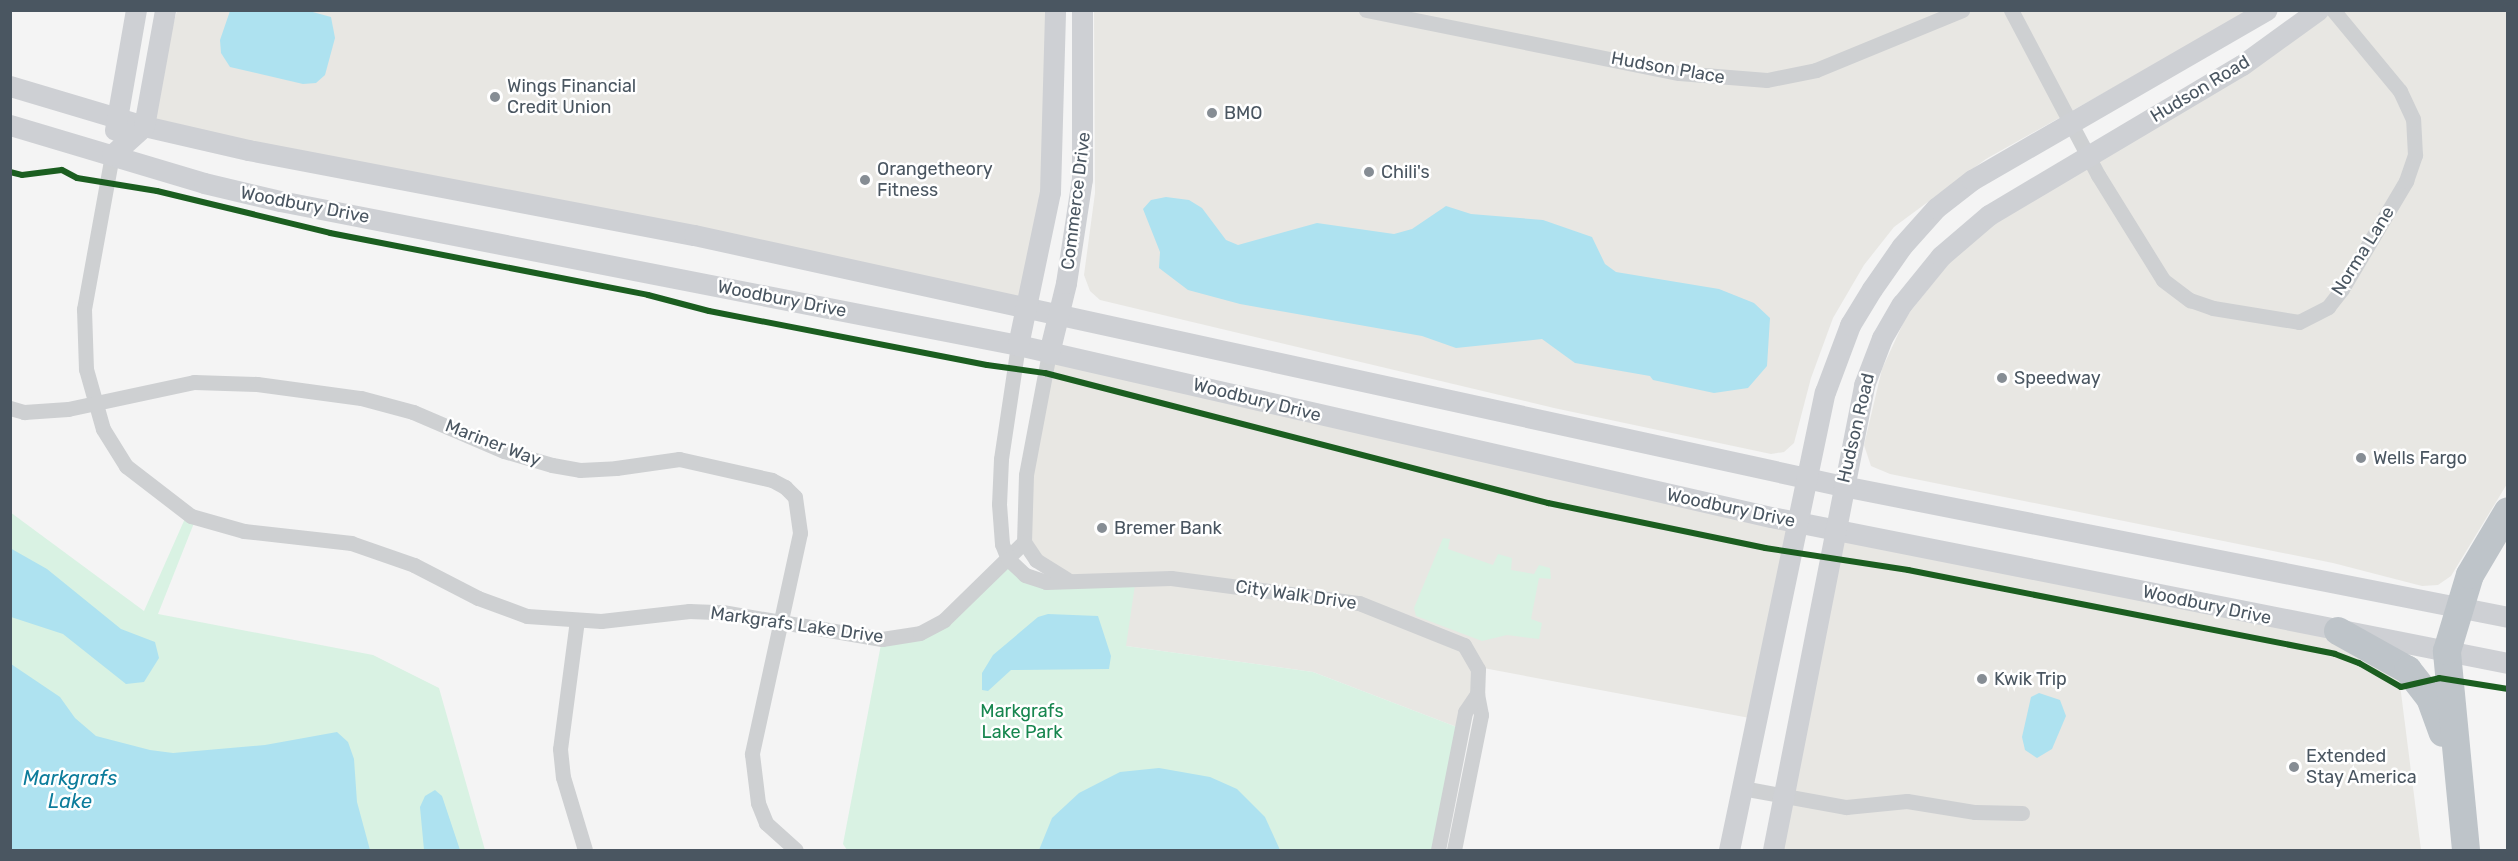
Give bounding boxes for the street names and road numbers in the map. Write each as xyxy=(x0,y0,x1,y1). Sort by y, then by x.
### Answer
street label: Hudson Place xyxy=(1609,47,1727,89)
street label: Hudson Road xyxy=(2146,51,2254,127)
street label: Commerce Drive xyxy=(1057,131,1095,271)
street label: Woodbury Drive xyxy=(238,182,372,228)
street label: Norma Lane xyxy=(2327,202,2399,300)
street label: Woodbury Drive xyxy=(715,276,849,322)
street label: Hudson Road xyxy=(1833,371,1879,485)
street label: Woodbury Drive xyxy=(1191,374,1323,426)
street label: Mariner Way xyxy=(442,415,544,471)
street label: Woodbury Drive xyxy=(1664,484,1798,532)
street label: City Walk Drive xyxy=(1234,576,1358,614)
street label: Woodbury Drive xyxy=(2140,581,2274,629)
street label: Markgrafs Lake Drive xyxy=(709,602,885,648)

